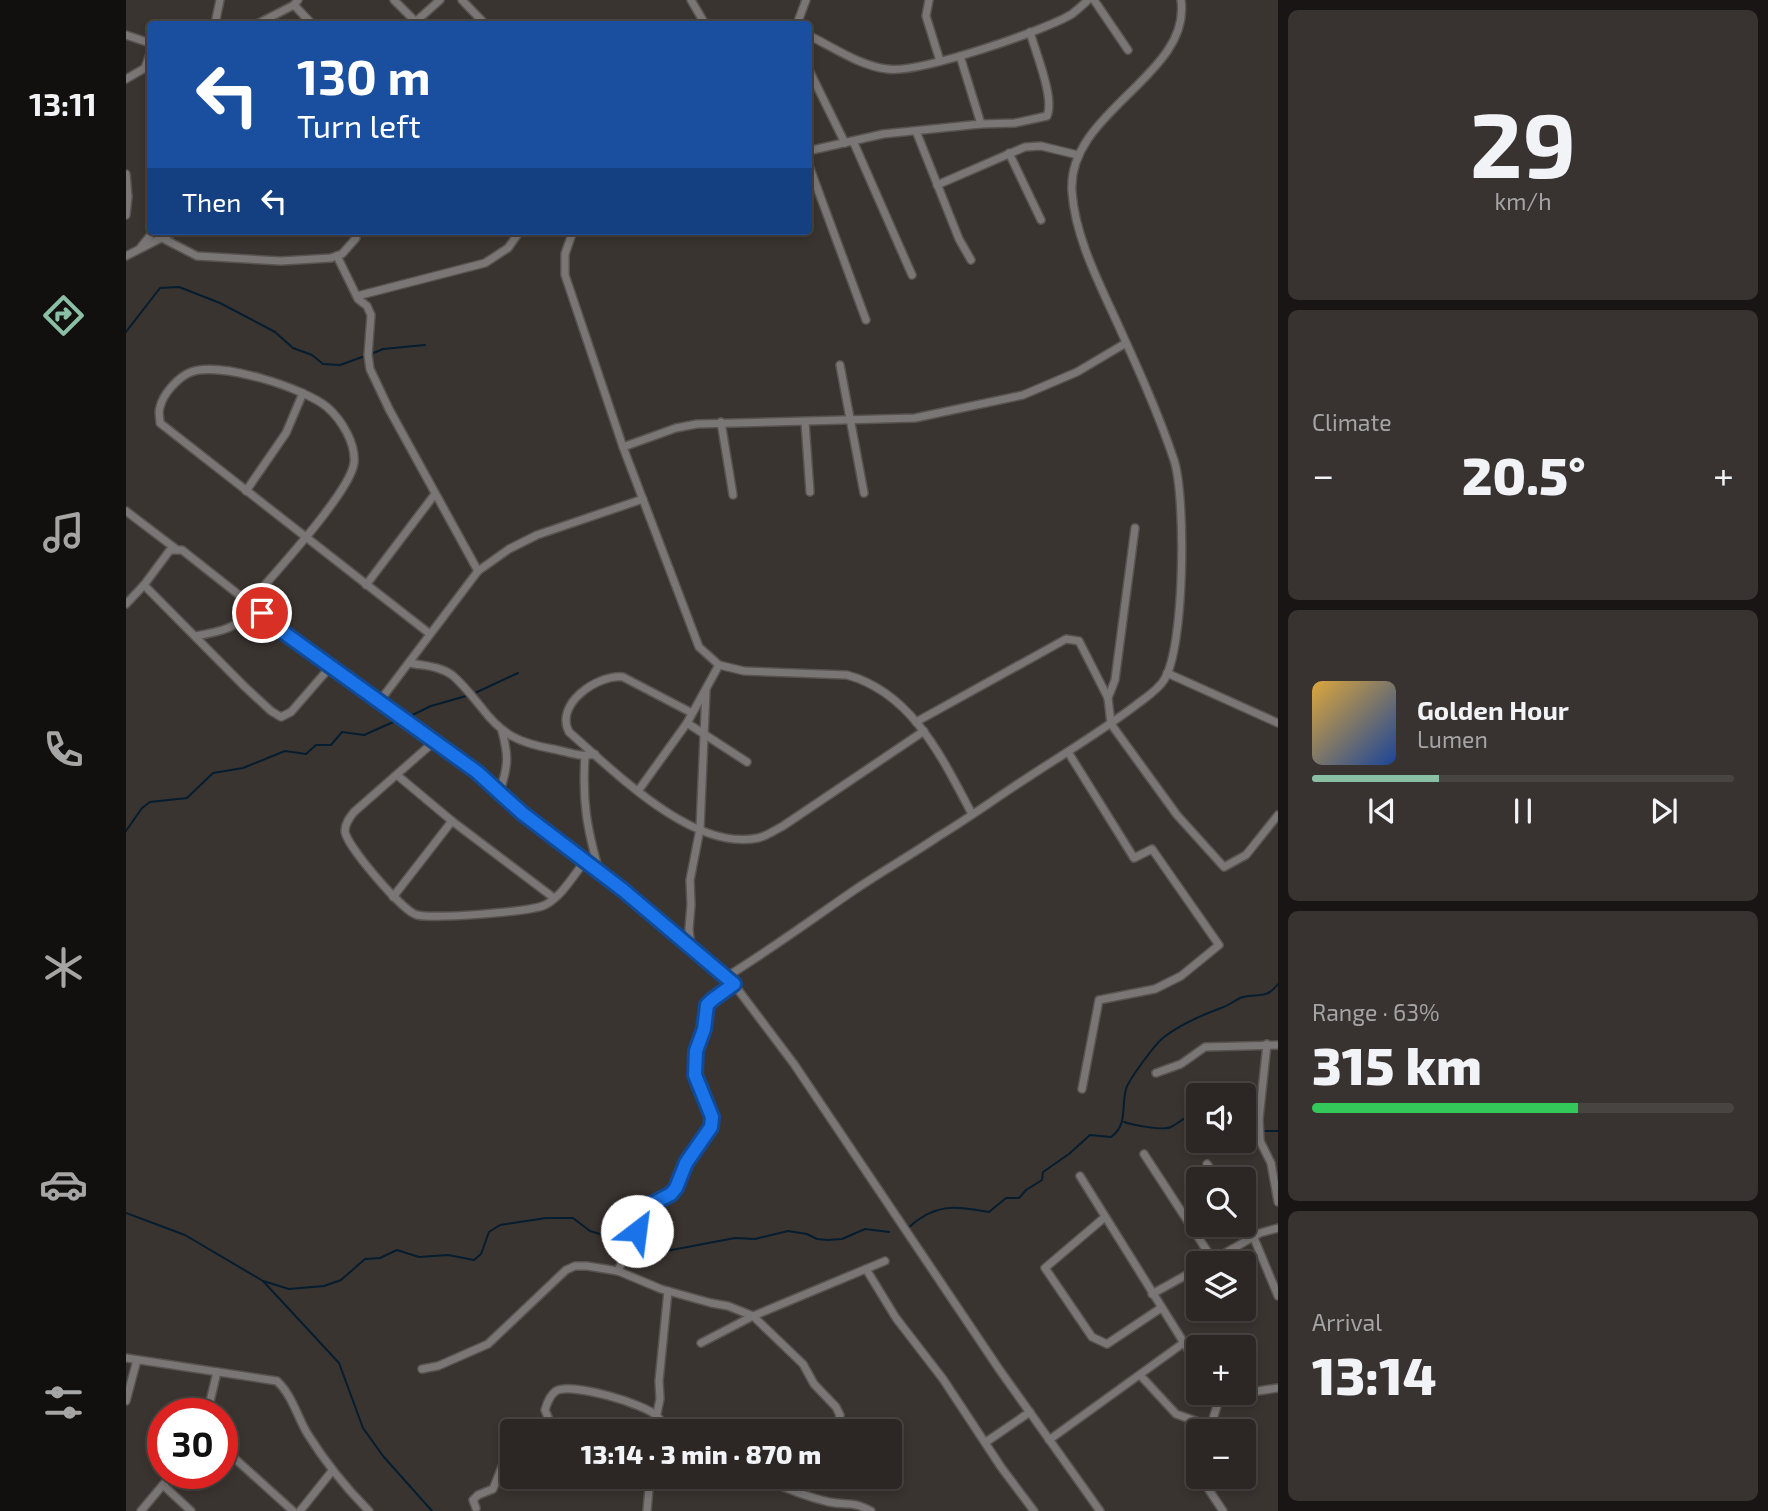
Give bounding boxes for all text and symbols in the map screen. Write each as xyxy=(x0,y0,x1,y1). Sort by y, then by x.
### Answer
text: 130 m xyxy=(297,46,431,105)
icon: left xyxy=(182,49,273,140)
text: 13:11 xyxy=(29,84,97,122)
text: 29 xyxy=(1470,87,1576,196)
text: Turn left xyxy=(297,106,421,144)
icon: left xyxy=(255,182,293,220)
text: Then xyxy=(182,186,241,217)
text: km/h xyxy=(1494,187,1552,215)
icon: directions xyxy=(39,291,88,340)
text: Climate xyxy=(1312,408,1392,436)
text: 20.5° xyxy=(1462,443,1586,505)
text: − xyxy=(1312,451,1334,497)
text: + xyxy=(1713,451,1734,497)
icon: music xyxy=(39,508,88,557)
pin xyxy=(232,583,292,643)
icon: arrive xyxy=(243,594,281,632)
text: Golden Hour xyxy=(1417,694,1569,725)
icon: phone xyxy=(39,725,88,774)
text: Lumen xyxy=(1417,725,1488,753)
icon: previous xyxy=(1363,792,1401,830)
icon: pause xyxy=(1504,792,1542,830)
icon: next xyxy=(1645,792,1683,830)
icon: climate xyxy=(39,943,88,992)
text: Range · 63% xyxy=(1312,998,1440,1026)
text: 315 km xyxy=(1312,1033,1482,1095)
map controls xyxy=(1186,1083,1256,1489)
button: sound xyxy=(1186,1083,1256,1153)
icon: car xyxy=(39,1160,88,1209)
button: search xyxy=(1186,1167,1256,1237)
position arrow xyxy=(600,1194,674,1268)
button: layers xyxy=(1186,1251,1256,1321)
text: Arrival xyxy=(1312,1308,1382,1336)
button: + xyxy=(1186,1335,1256,1405)
text: 13:14 xyxy=(1312,1343,1436,1405)
icon: filters xyxy=(39,1378,88,1427)
speed limit sign: 30 xyxy=(147,1398,238,1489)
button: − xyxy=(1186,1419,1256,1489)
text: 13:14 · 3 min · 870 m xyxy=(581,1438,821,1469)

